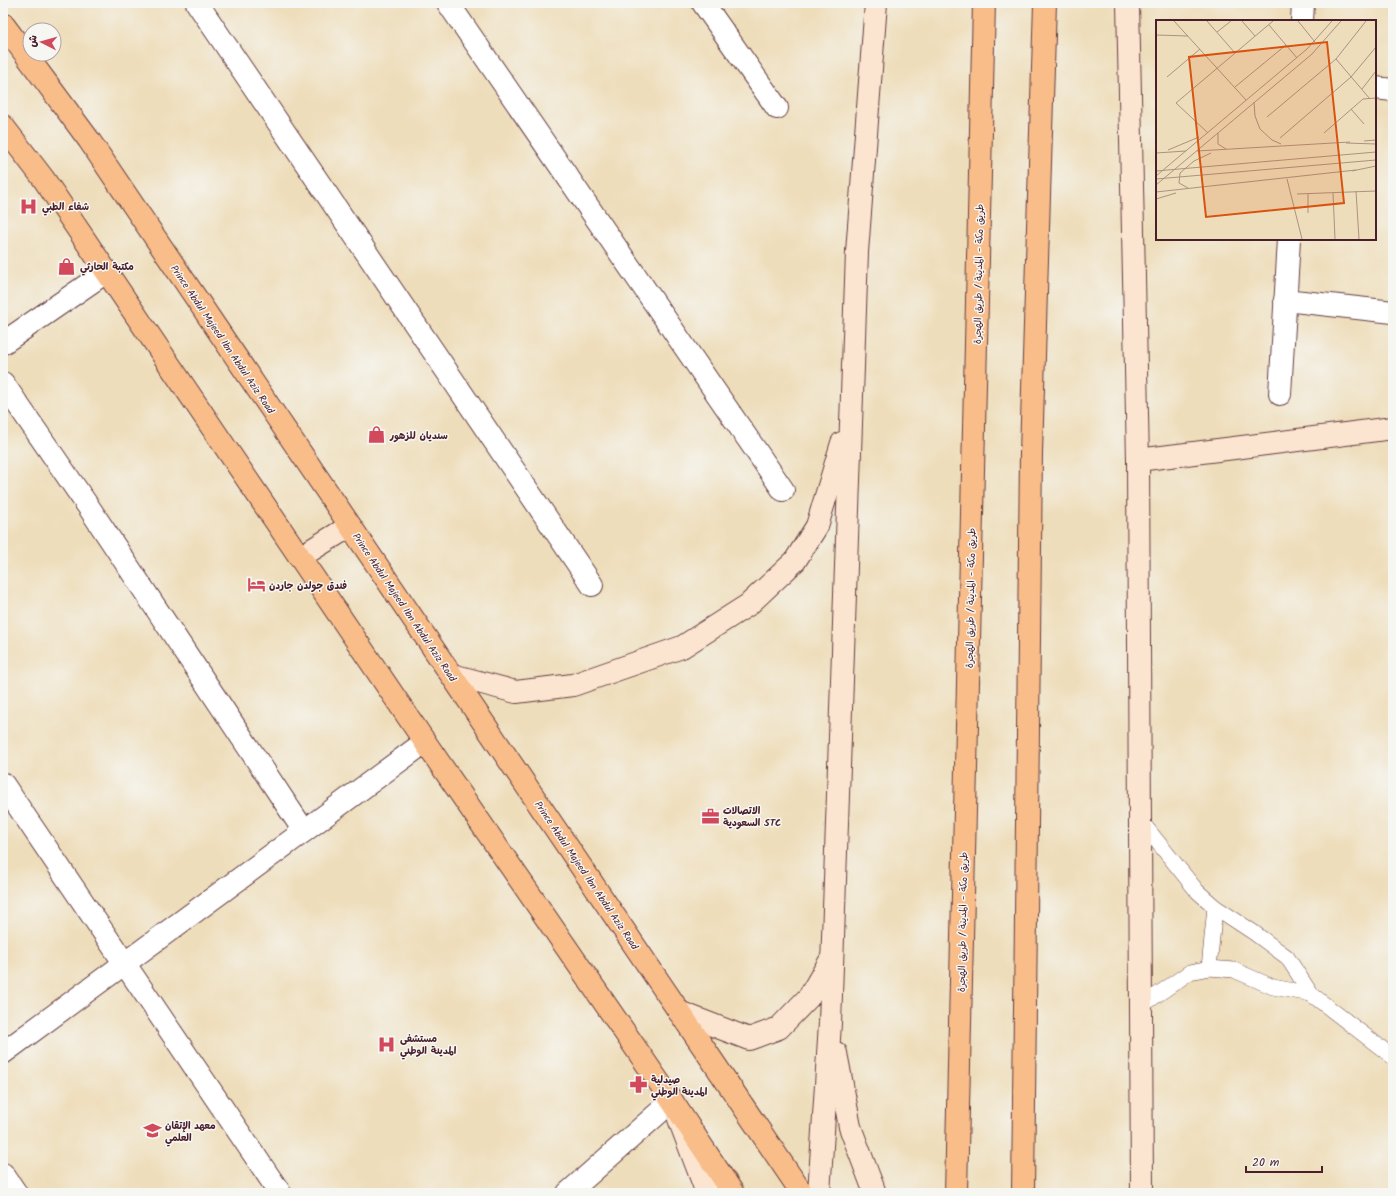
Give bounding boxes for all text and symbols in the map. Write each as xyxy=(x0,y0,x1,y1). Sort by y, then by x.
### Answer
inset map xyxy=(1156,20,1376,240)
north arrow xyxy=(22,22,62,62)
text: ش xyxy=(23,34,43,48)
hospital icon: شفاء الطبي xyxy=(19,196,39,216)
place label: شفاء الطبي xyxy=(42,199,89,216)
street label: طريق مكة - المدينة / طريق الهجرة xyxy=(970,204,988,344)
shop icon: مكتبة الحارثي xyxy=(57,256,77,276)
place label: مكتبة الحارثي xyxy=(80,259,134,276)
street label: Prince Abdul Majeed Ibn Abdul Aziz Road xyxy=(166,262,279,418)
shop icon: سنديان للزهور xyxy=(367,425,387,445)
place label: سنديان للزهور xyxy=(389,428,448,444)
street label: طريق مكة - المدينة / طريق الهجرة xyxy=(962,528,980,668)
street label: Prince Abdul Majeed Ibn Abdul Aziz Road xyxy=(348,530,461,686)
hotel icon: فندق جولدن جاردن xyxy=(246,575,266,595)
place label: فندق جولدن جاردن xyxy=(269,578,347,594)
street label: Prince Abdul Majeed Ibn Abdul Aziz Road xyxy=(530,798,643,954)
place label: الاتصالات السعودية STC xyxy=(723,803,781,831)
office icon: الاتصالات السعودية STC xyxy=(700,806,720,826)
street label: طريق مكة - المدينة / طريق الهجرة xyxy=(954,852,972,992)
place label: مستشفى المدينة الوطني xyxy=(400,1031,457,1060)
hospital icon: مستشفى المدينة الوطني xyxy=(377,1034,397,1054)
place label: صيدلية المدينة الوطني xyxy=(651,1072,708,1101)
pharmacy icon: صيدلية المدينة الوطني xyxy=(628,1075,648,1095)
place label: معهد الإتقان العلمي xyxy=(165,1118,216,1147)
school or university icon: معهد الإتقان العلمي xyxy=(142,1121,162,1141)
scale bar xyxy=(1246,1148,1322,1174)
text: 20 m xyxy=(1252,1153,1280,1172)

